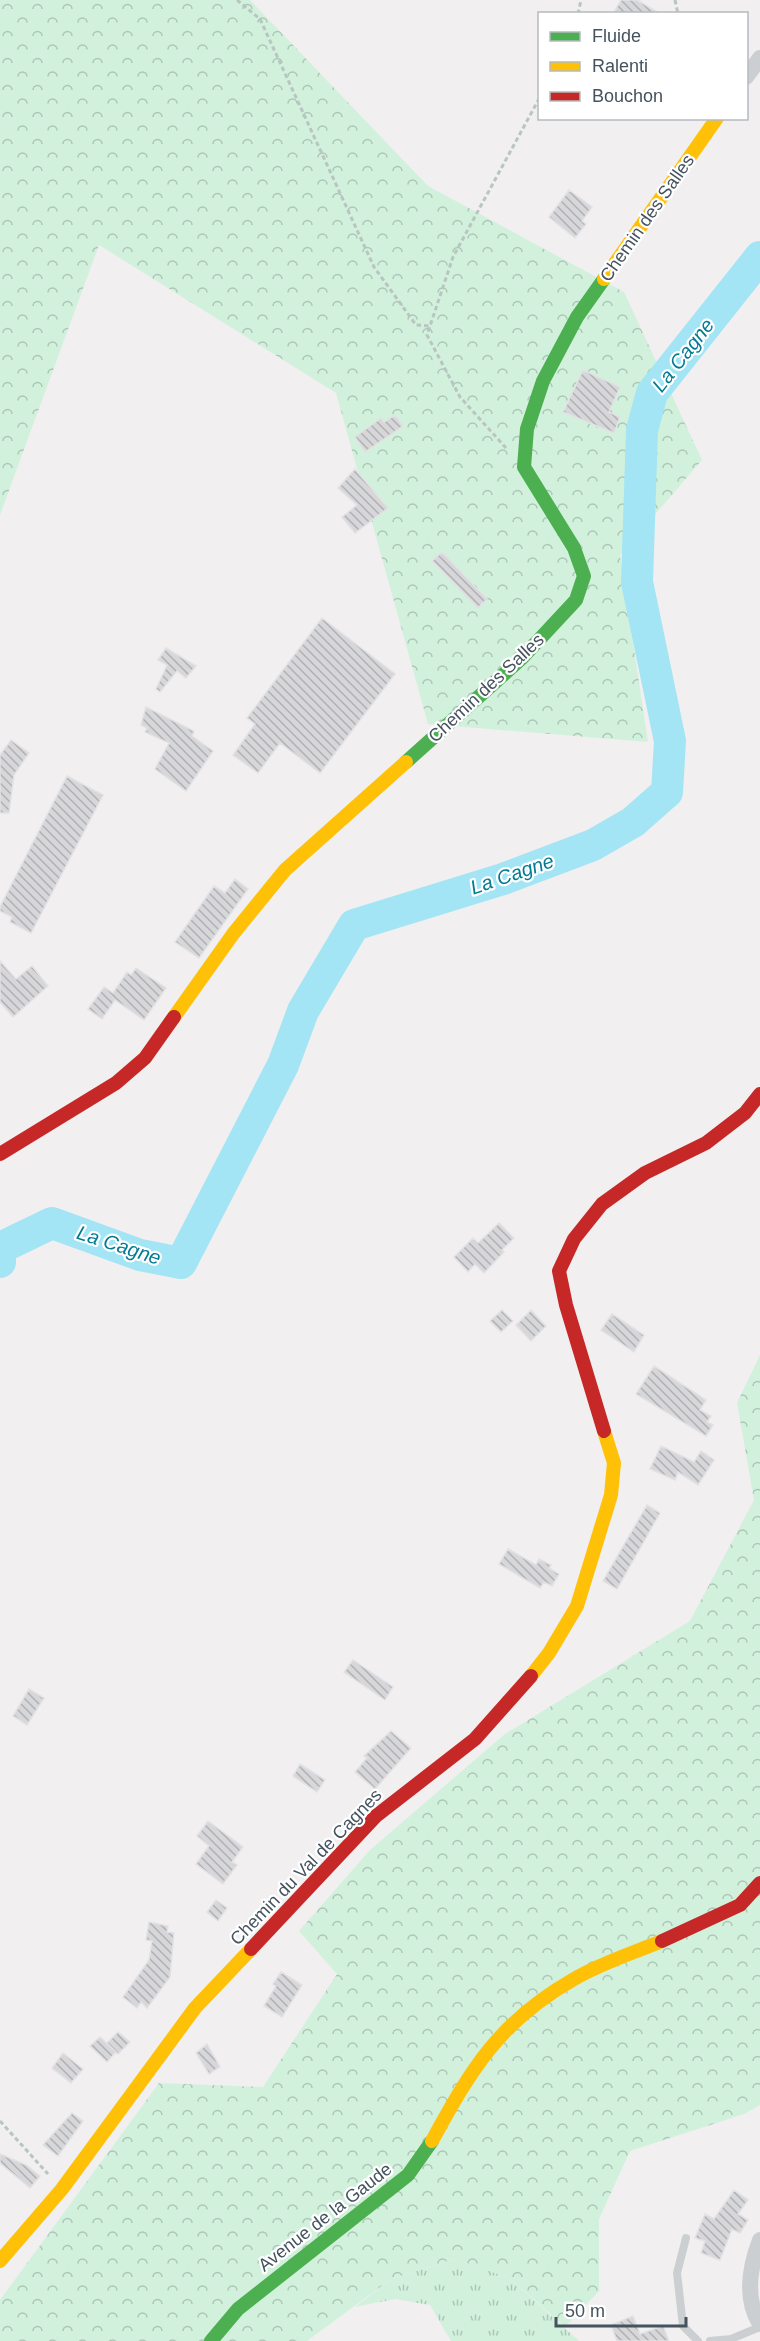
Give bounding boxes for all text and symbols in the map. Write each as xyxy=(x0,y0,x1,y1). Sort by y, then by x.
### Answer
legend xyxy=(538,12,748,120)
text: Fluide xyxy=(592,26,641,46)
text: Ralenti xyxy=(592,56,648,76)
text: Bouchon xyxy=(592,86,663,106)
street label: Chemin des Salles xyxy=(596,151,698,285)
water label: La Cagne xyxy=(648,314,718,396)
street label: Chemin des Salles xyxy=(424,630,548,746)
water label: La Cagne xyxy=(467,849,557,899)
water label: La Cagne xyxy=(74,1221,164,1269)
street label: Chemin du Val de Cagnes xyxy=(226,1785,386,1949)
street label: Avenue de la Gaude xyxy=(254,2159,396,2275)
scale bar xyxy=(556,2290,686,2328)
text: 50 m xyxy=(565,2301,605,2321)

